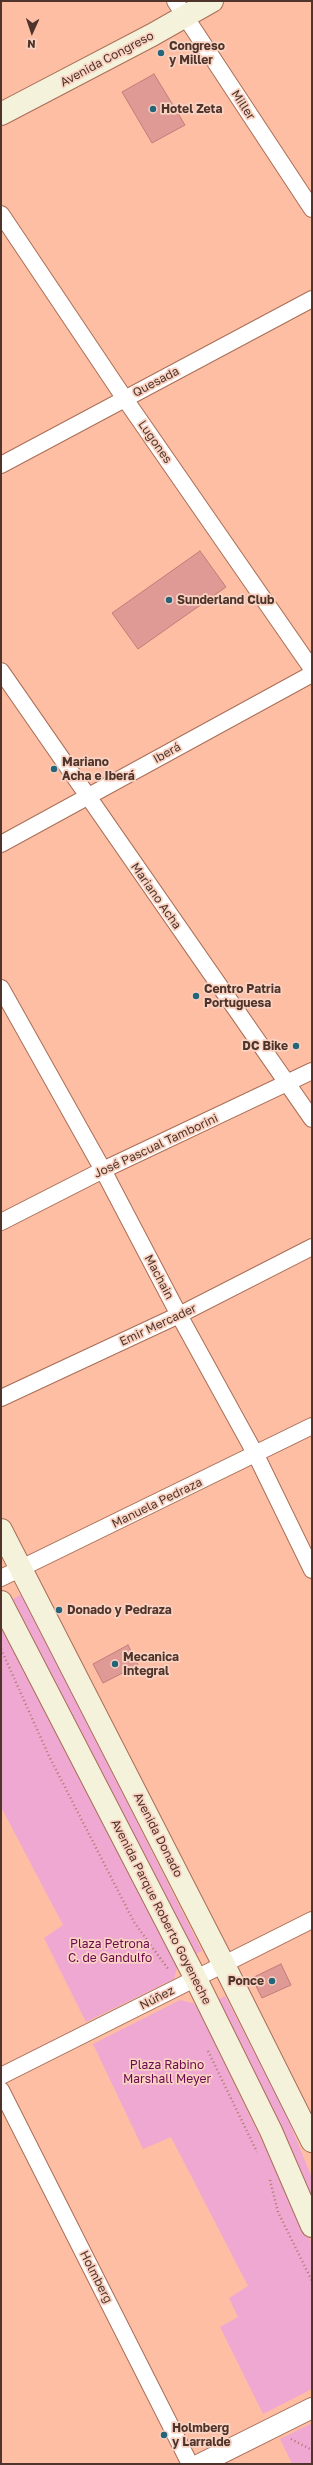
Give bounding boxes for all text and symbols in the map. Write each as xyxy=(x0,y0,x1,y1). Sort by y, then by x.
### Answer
north arrow xyxy=(12,12,52,52)
street label: Avenida Congreso xyxy=(58,28,156,90)
text: N xyxy=(27,38,36,51)
place label: Congreso y Miller xyxy=(169,39,225,67)
marker: Congreso y Miller xyxy=(156,48,166,58)
street label: Miller xyxy=(228,87,258,123)
place label: Hotel Zeta xyxy=(161,102,222,116)
marker: Hotel Zeta xyxy=(148,104,158,114)
street label: Quesada xyxy=(130,364,182,400)
street label: Lugones xyxy=(135,418,175,466)
place label: Sunderland Club xyxy=(177,593,274,607)
marker: Sunderland Club xyxy=(164,595,174,605)
street label: Iberá xyxy=(151,740,183,766)
place label: Mariano Acha e Iberá xyxy=(62,755,135,783)
marker: Mariano Acha e Iberá xyxy=(49,764,59,774)
street label: Mariano Acha xyxy=(128,860,184,932)
place label: Centro Patria Portuguesa xyxy=(204,982,281,1010)
marker: Centro Patria Portuguesa xyxy=(191,991,201,1001)
place label: DC Bike xyxy=(242,1039,288,1053)
marker: DC Bike xyxy=(291,1041,301,1051)
street label: José Pascual Tamborini xyxy=(92,1111,220,1181)
street label: Machain xyxy=(141,1252,177,1302)
street label: Emir Mercader xyxy=(117,1301,199,1349)
street label: Manuela Pedraza xyxy=(110,1475,204,1531)
place label: Donado y Pedraza xyxy=(67,1603,172,1617)
marker: Donado y Pedraza xyxy=(54,1605,64,1615)
place label: Mecanica Integral xyxy=(123,1650,179,1678)
marker: Mecanica Integral xyxy=(110,1659,120,1669)
street label: Avenida Donado xyxy=(131,1790,185,1880)
street label: Avenida Parque Roberto Goyeneche xyxy=(108,1817,214,2007)
park label: Plaza Petrona C. de Gandulfo xyxy=(68,1937,152,1965)
place label: Ponce xyxy=(228,1974,264,1988)
marker: Ponce xyxy=(267,1976,277,1986)
street label: Núñez xyxy=(137,1983,177,2013)
park label: Plaza Rabino Marshall Meyer xyxy=(123,2058,211,2086)
street label: Holmberg xyxy=(77,2248,115,2306)
place label: Holmberg y Larralde xyxy=(172,2421,231,2449)
marker: Holmberg y Larralde xyxy=(159,2430,169,2440)

